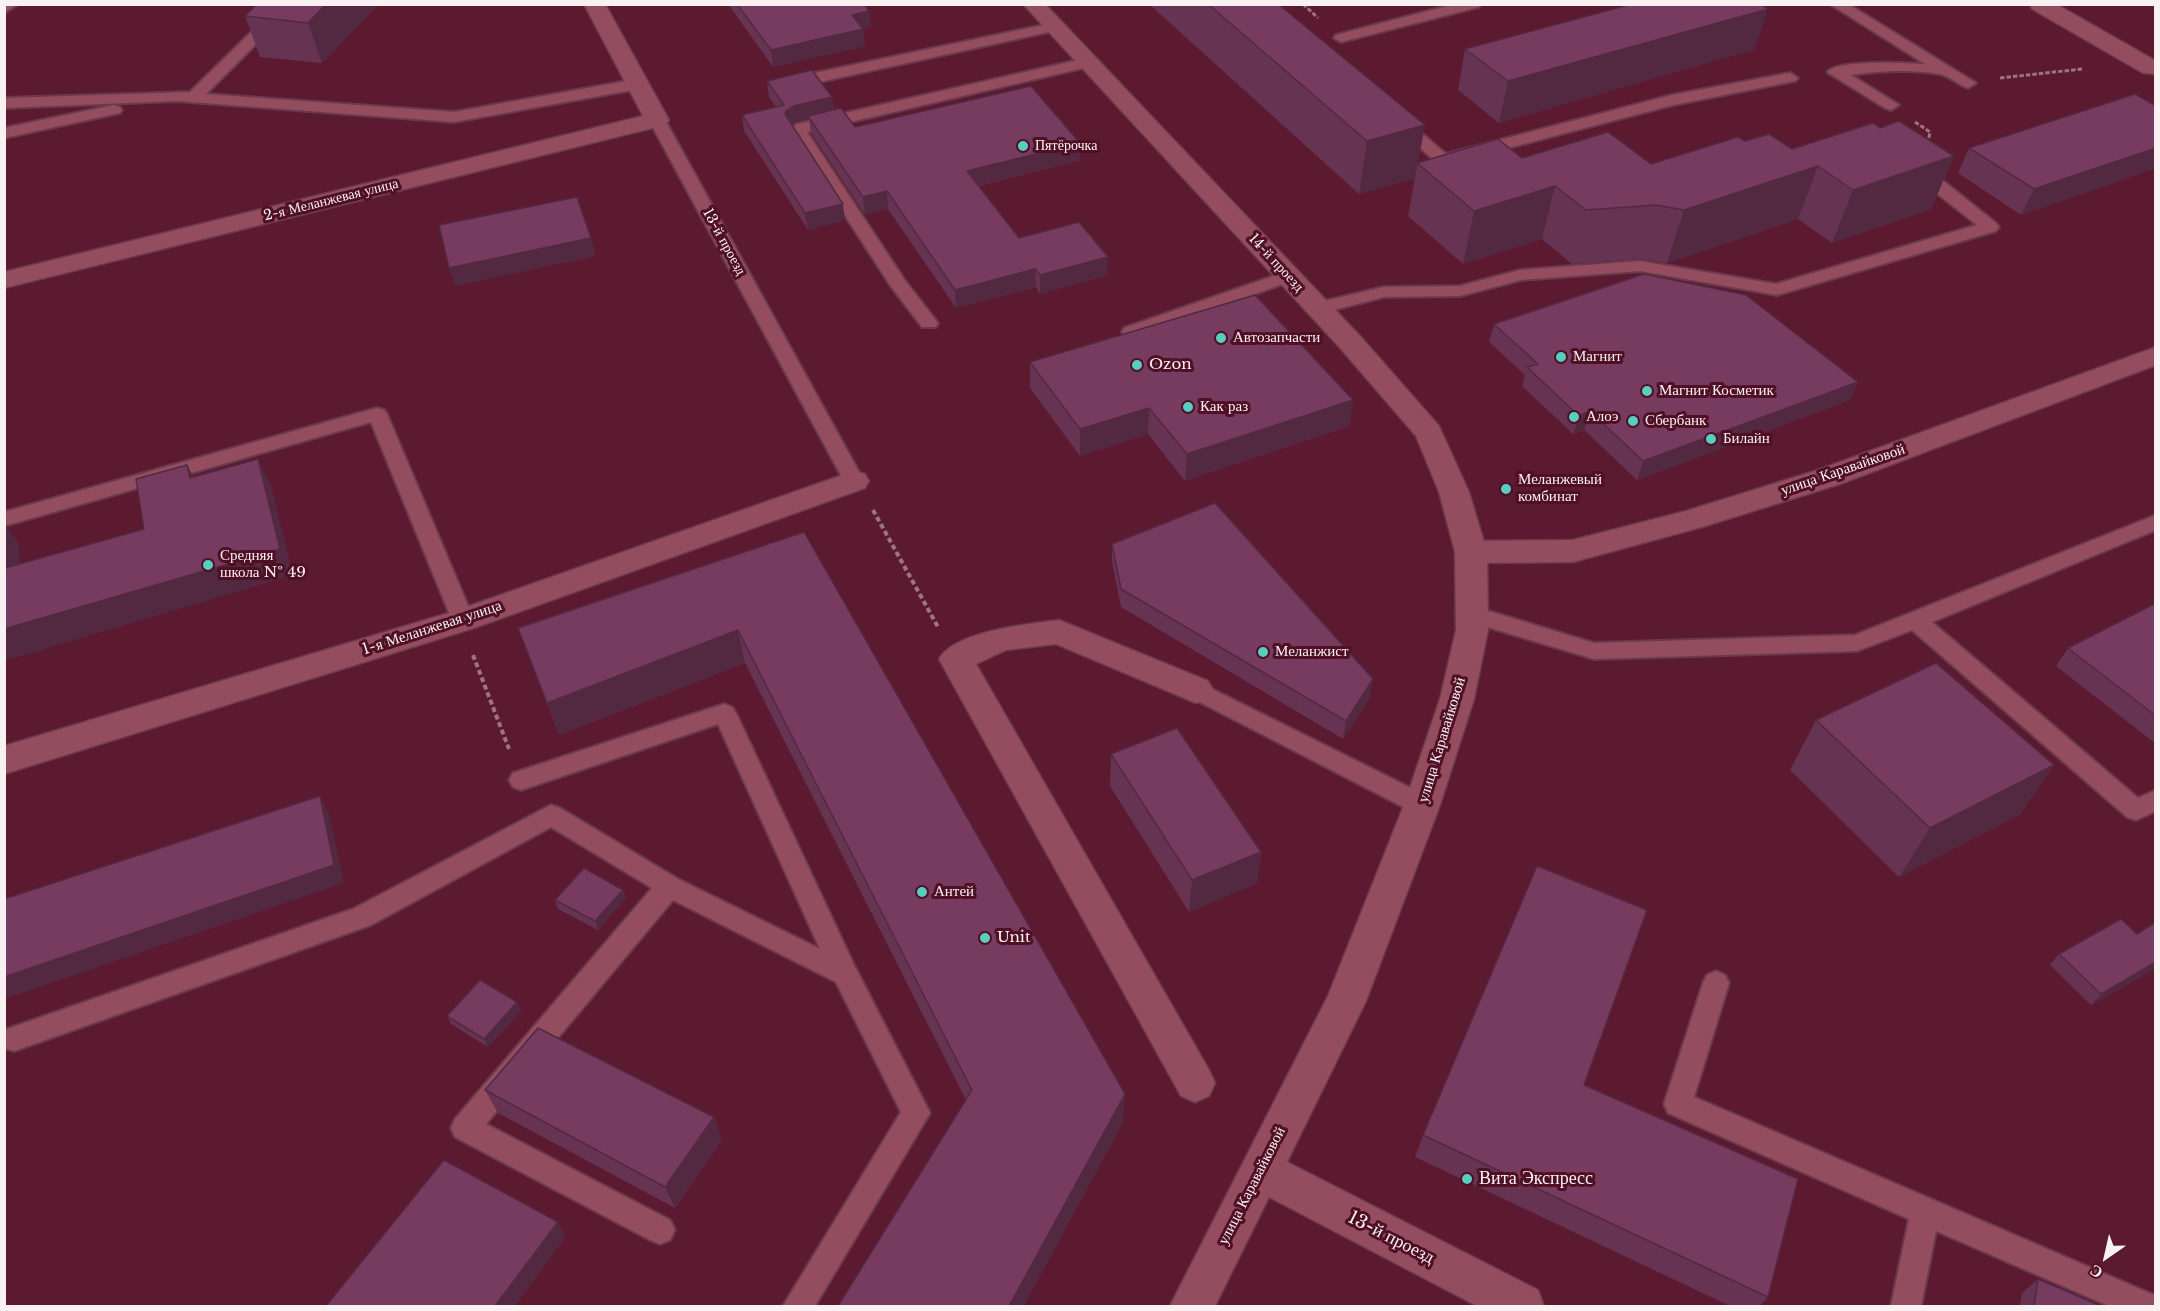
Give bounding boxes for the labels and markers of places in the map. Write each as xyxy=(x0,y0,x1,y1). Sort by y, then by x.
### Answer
place label: Пятёрочка xyxy=(1035,138,1097,154)
marker: Пятёрочка xyxy=(1016,139,1030,153)
place label: Автозапчасти xyxy=(1233,329,1320,347)
marker: Автозапчасти xyxy=(1214,331,1228,345)
place label: Магнит xyxy=(1573,348,1622,366)
marker: Магнит xyxy=(1554,350,1568,364)
place label: Ozon xyxy=(1149,356,1192,374)
marker: Ozon xyxy=(1130,358,1144,372)
place label: Магнит Косметик xyxy=(1659,382,1774,400)
marker: Магнит Косметик xyxy=(1640,384,1654,398)
place label: Как раз xyxy=(1200,398,1248,416)
marker: Как раз xyxy=(1181,400,1195,414)
place label: Алоэ xyxy=(1586,408,1618,426)
marker: Алоэ xyxy=(1567,410,1581,424)
place label: Сбербанк xyxy=(1645,412,1706,430)
marker: Сбербанк xyxy=(1626,414,1640,428)
place label: Билайн xyxy=(1723,430,1770,448)
marker: Билайн xyxy=(1704,432,1718,446)
place label: Меланжевый комбинат xyxy=(1518,471,1602,506)
marker: Меланжевый комбинат xyxy=(1499,482,1513,496)
place label: Средняя школа № 49 xyxy=(220,547,306,582)
marker: Средняя школа № 49 xyxy=(201,558,215,572)
place label: Меланжист xyxy=(1275,643,1349,661)
marker: Меланжист xyxy=(1256,645,1270,659)
place label: Антей xyxy=(934,883,974,901)
marker: Антей xyxy=(915,885,929,899)
place label: Unit xyxy=(997,929,1031,947)
marker: Unit xyxy=(978,931,992,945)
place label: Вита Экспресс xyxy=(1479,1168,1593,1190)
marker: Вита Экспресс xyxy=(1460,1172,1474,1186)

